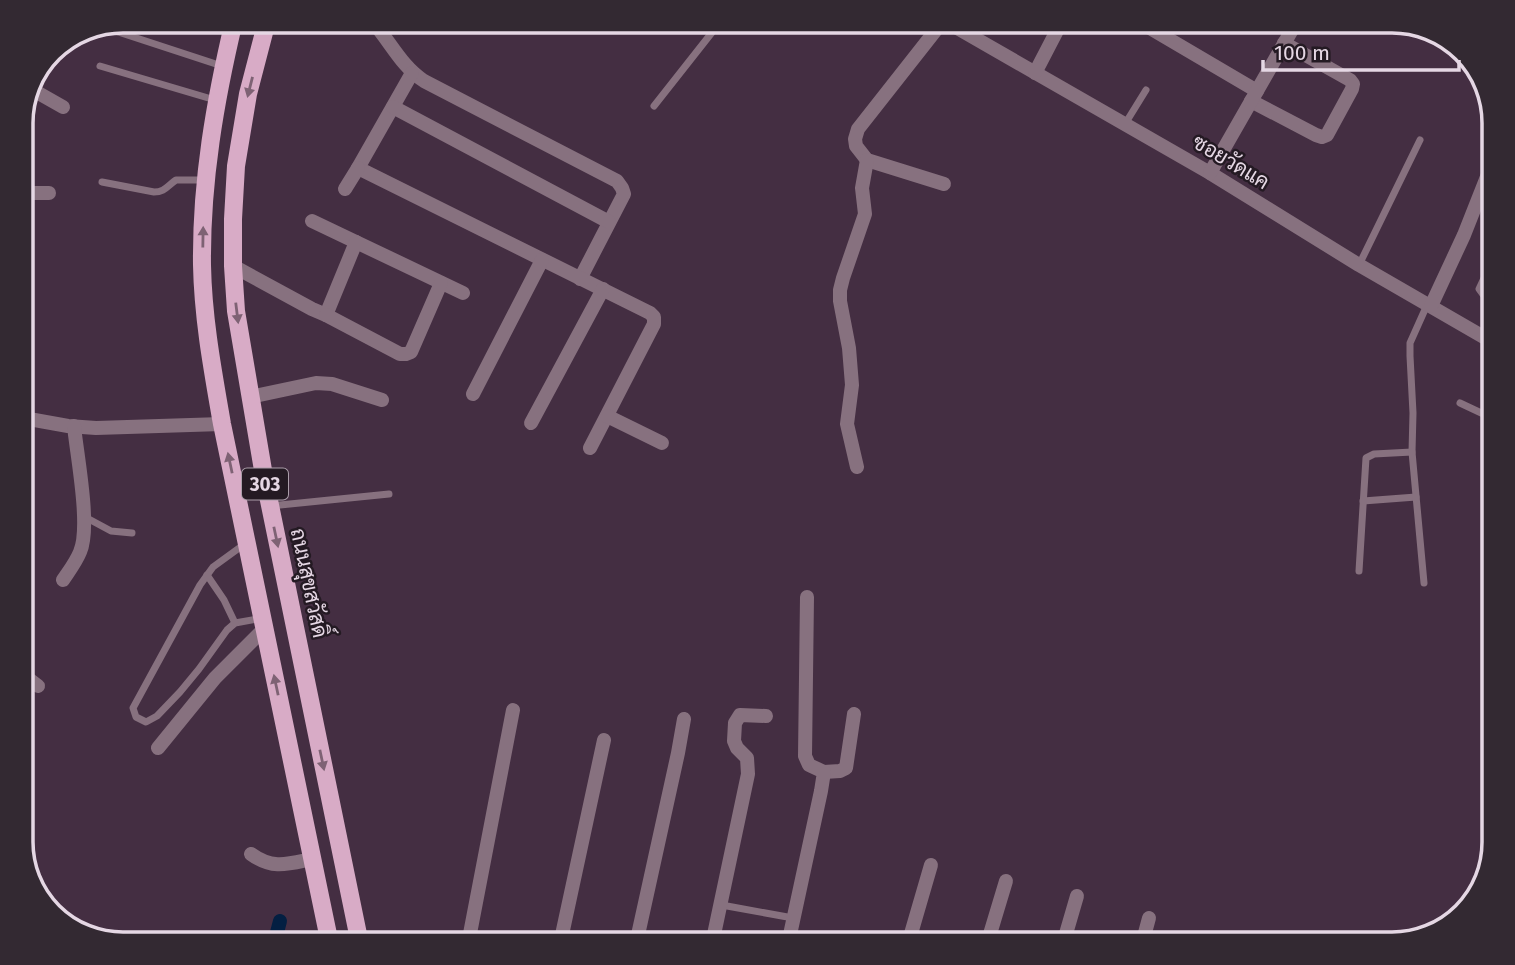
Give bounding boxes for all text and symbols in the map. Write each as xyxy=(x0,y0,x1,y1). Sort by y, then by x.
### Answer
scale bar xyxy=(1263,28,1459,72)
text: 100 m xyxy=(1274,40,1330,66)
one-way arrow xyxy=(244,76,255,98)
street label: ซอยวัดแค xyxy=(1188,129,1274,195)
one-way arrow xyxy=(197,226,209,248)
one-way arrow xyxy=(231,302,242,324)
one-way arrow xyxy=(225,452,236,474)
road number: 303 xyxy=(242,468,288,499)
street label: ถนนสุขสวัสดิ์ xyxy=(284,524,340,640)
one-way arrow xyxy=(271,526,282,548)
one-way arrow xyxy=(271,674,282,696)
one-way arrow xyxy=(317,749,328,771)

